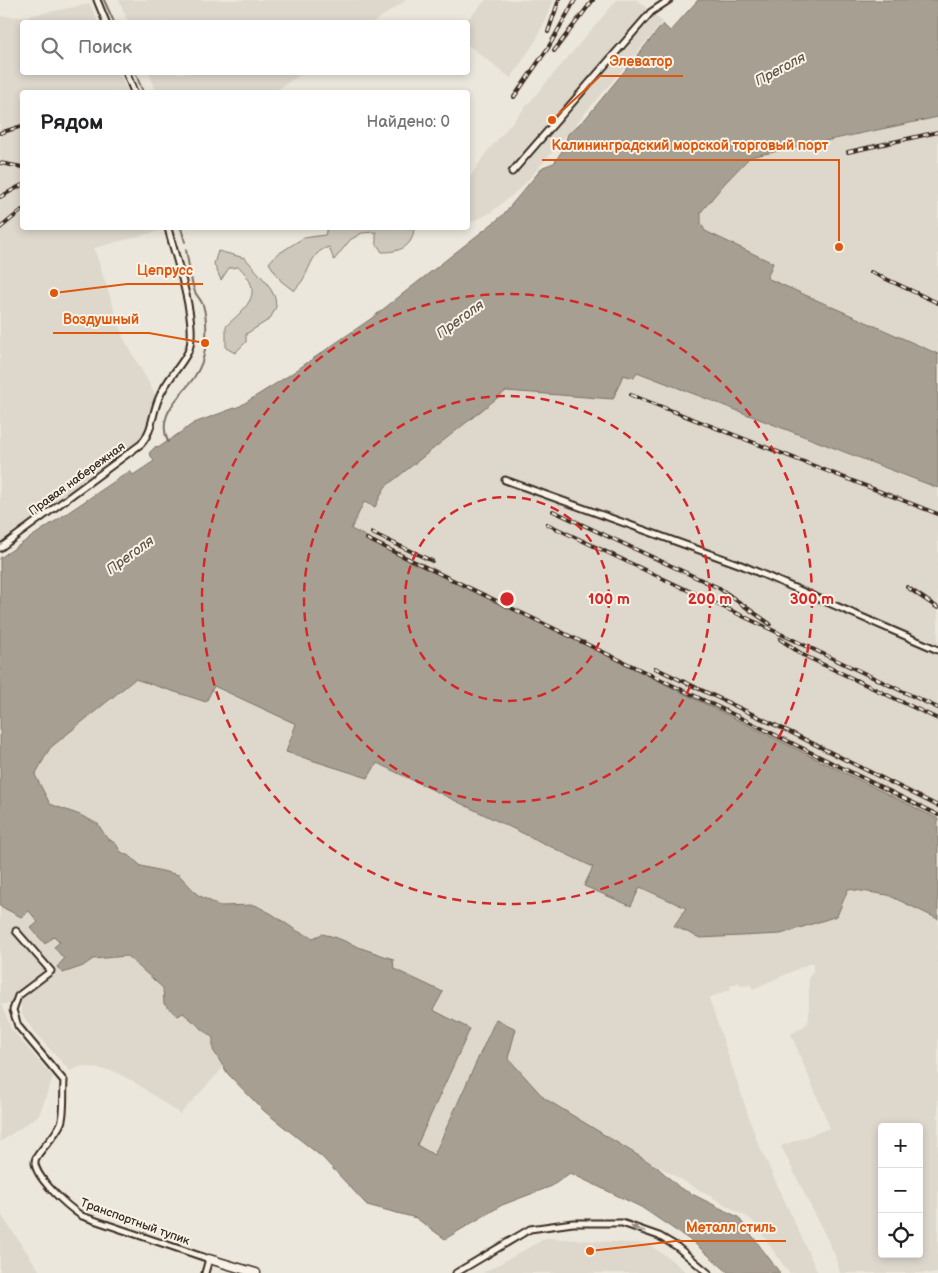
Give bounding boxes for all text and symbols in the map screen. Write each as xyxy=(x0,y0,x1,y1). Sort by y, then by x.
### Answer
search box xyxy=(20,20,470,75)
icon: search xyxy=(38,34,66,62)
text: Поиск xyxy=(78,36,132,59)
callout: Элеватор xyxy=(600,47,683,76)
water label: Преголя xyxy=(752,49,808,89)
text: Элеватор xyxy=(609,53,673,70)
text: Рядом xyxy=(40,110,103,135)
text: Найдено: 0 xyxy=(367,113,450,132)
callout: Калининградский морской торговый порт xyxy=(542,131,839,160)
text: Калининградский морской торговый порт xyxy=(551,137,829,154)
callout: Цепрусс xyxy=(127,255,203,284)
text: Цепрусс xyxy=(137,262,193,279)
water label: Преголя xyxy=(433,296,487,342)
callout: Воздушный xyxy=(53,304,149,333)
text: Воздушный xyxy=(63,311,139,328)
street label: Правая набережная xyxy=(26,439,128,519)
water label: Преголя xyxy=(103,532,157,578)
centre of rings xyxy=(498,590,516,608)
text: 100 m xyxy=(588,590,630,609)
text: 200 m xyxy=(688,590,732,609)
text: 300 m xyxy=(790,590,834,609)
map controls xyxy=(878,1123,923,1258)
button: + xyxy=(878,1123,923,1168)
button: − xyxy=(878,1168,923,1213)
street label: Транспортный тупик xyxy=(78,1195,192,1249)
callout: Металл стиль xyxy=(676,1212,786,1241)
button: locate xyxy=(878,1213,923,1258)
text: Металл стиль xyxy=(686,1219,777,1236)
one-way arrow xyxy=(631,1225,646,1232)

